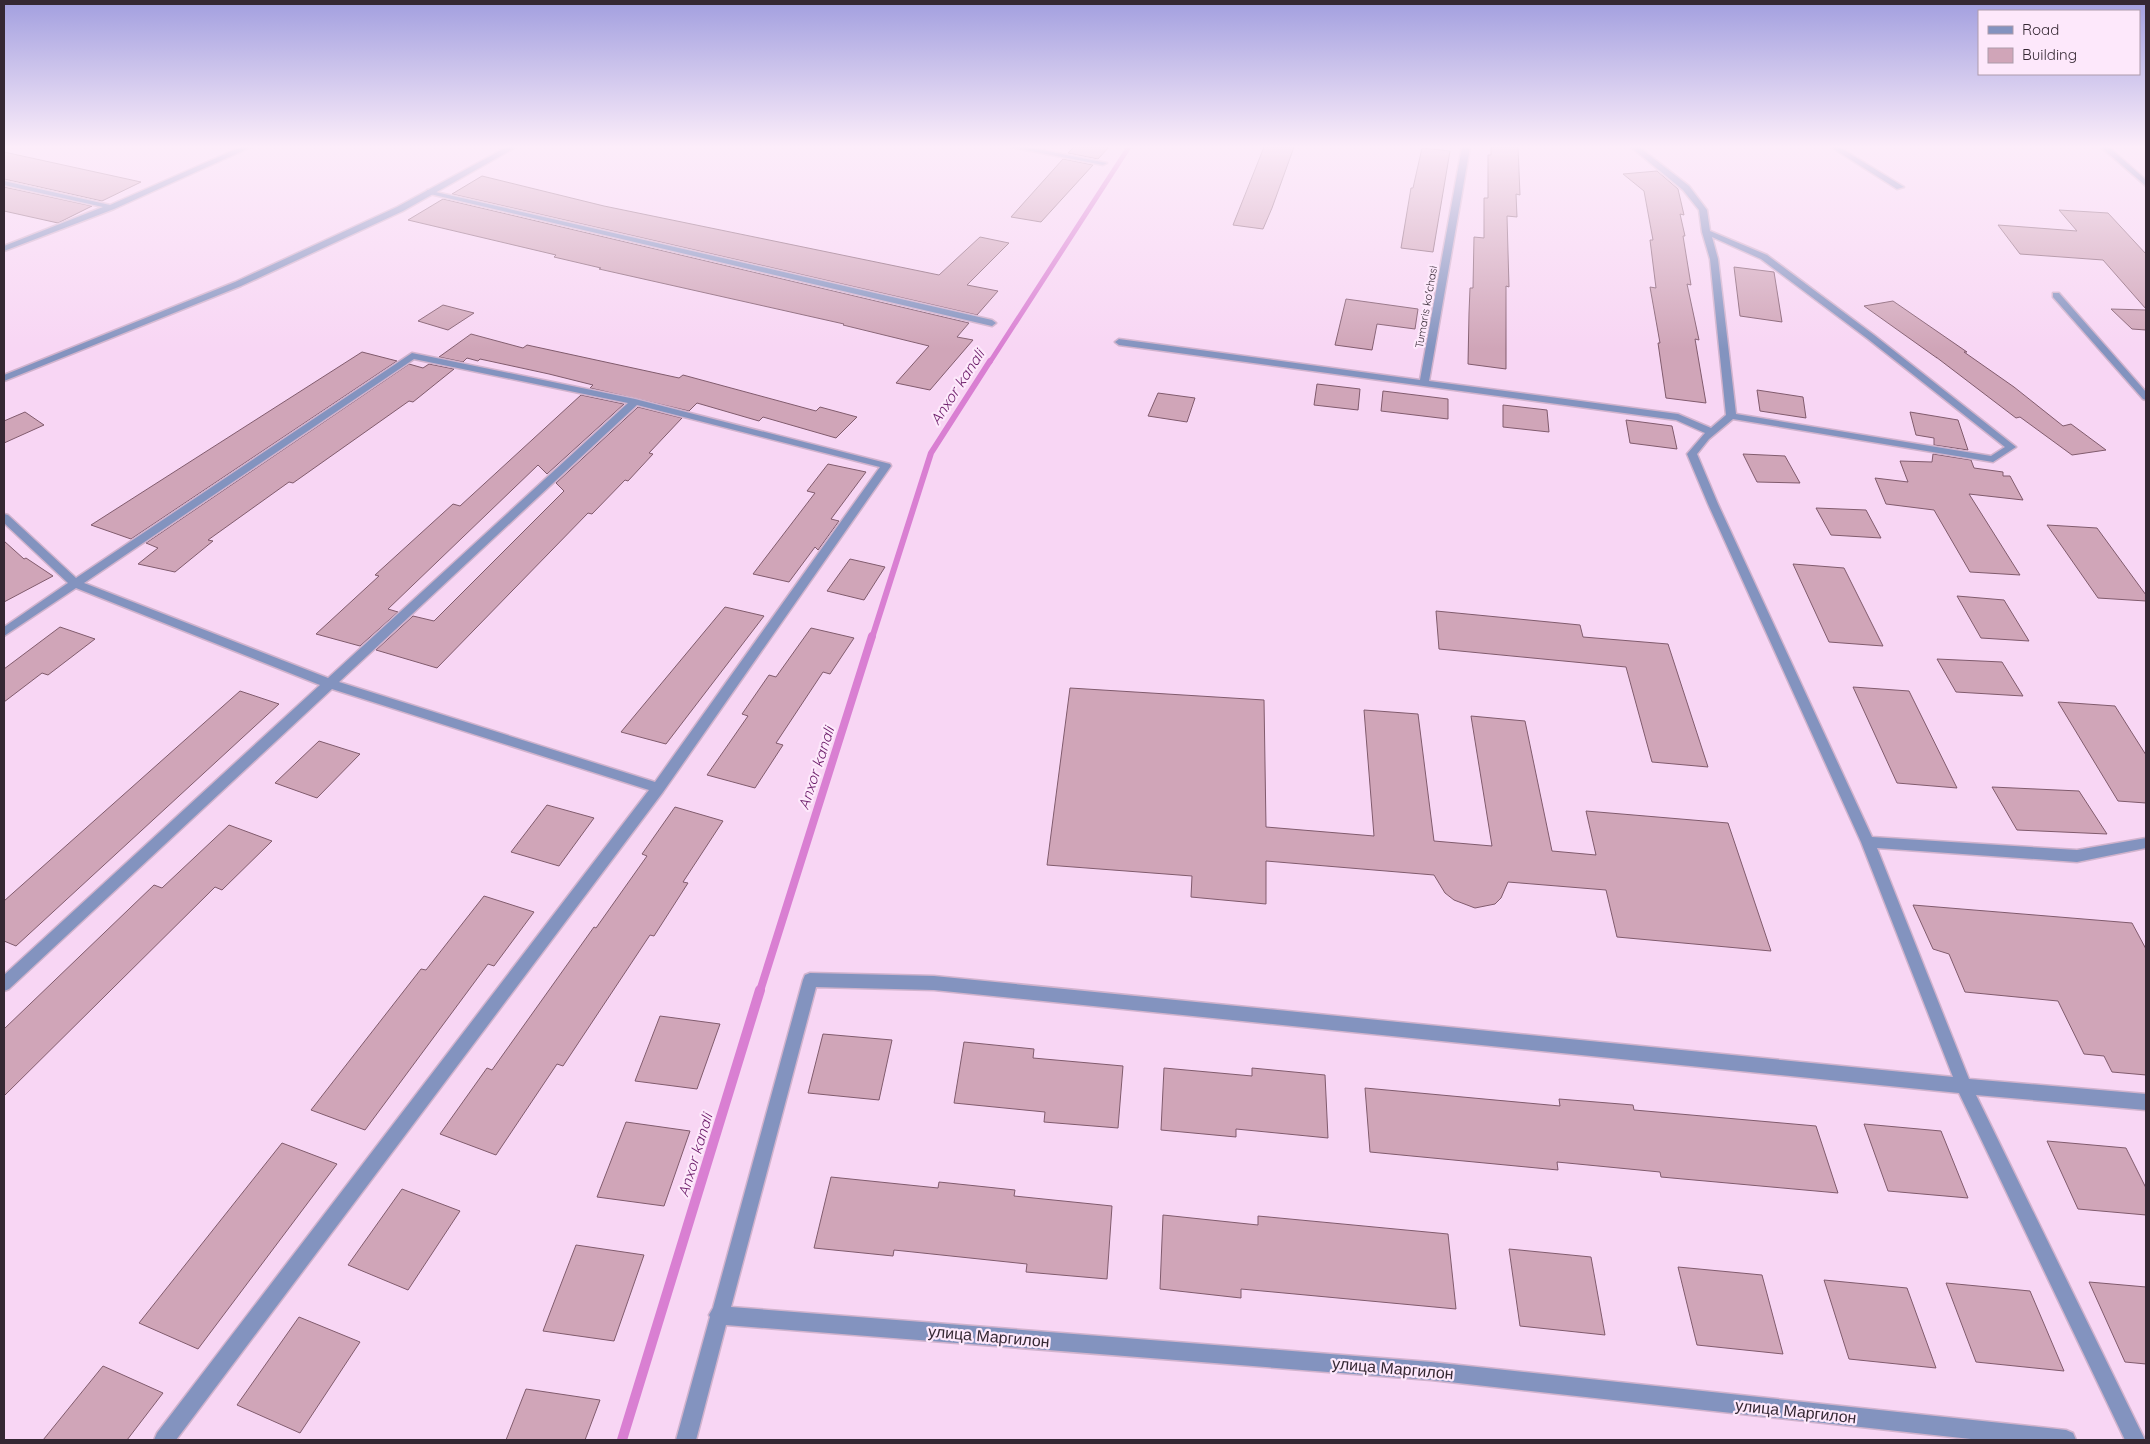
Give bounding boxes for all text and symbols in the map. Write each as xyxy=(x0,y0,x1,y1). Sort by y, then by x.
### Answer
legend xyxy=(1978,10,2140,75)
text: Road xyxy=(2022,20,2059,39)
text: Building xyxy=(2022,45,2077,64)
street label: Tumaris ko'chasi xyxy=(1412,265,1440,349)
water label: Anxor kanali xyxy=(926,344,989,428)
water label: Anxor kanali xyxy=(794,723,839,812)
water label: Anxor kanali xyxy=(673,1109,717,1199)
street label: улица Маргилон xyxy=(928,1321,1050,1351)
street label: улица Маргилон xyxy=(1332,1353,1454,1383)
street label: улица Маргилон xyxy=(1734,1395,1858,1427)

